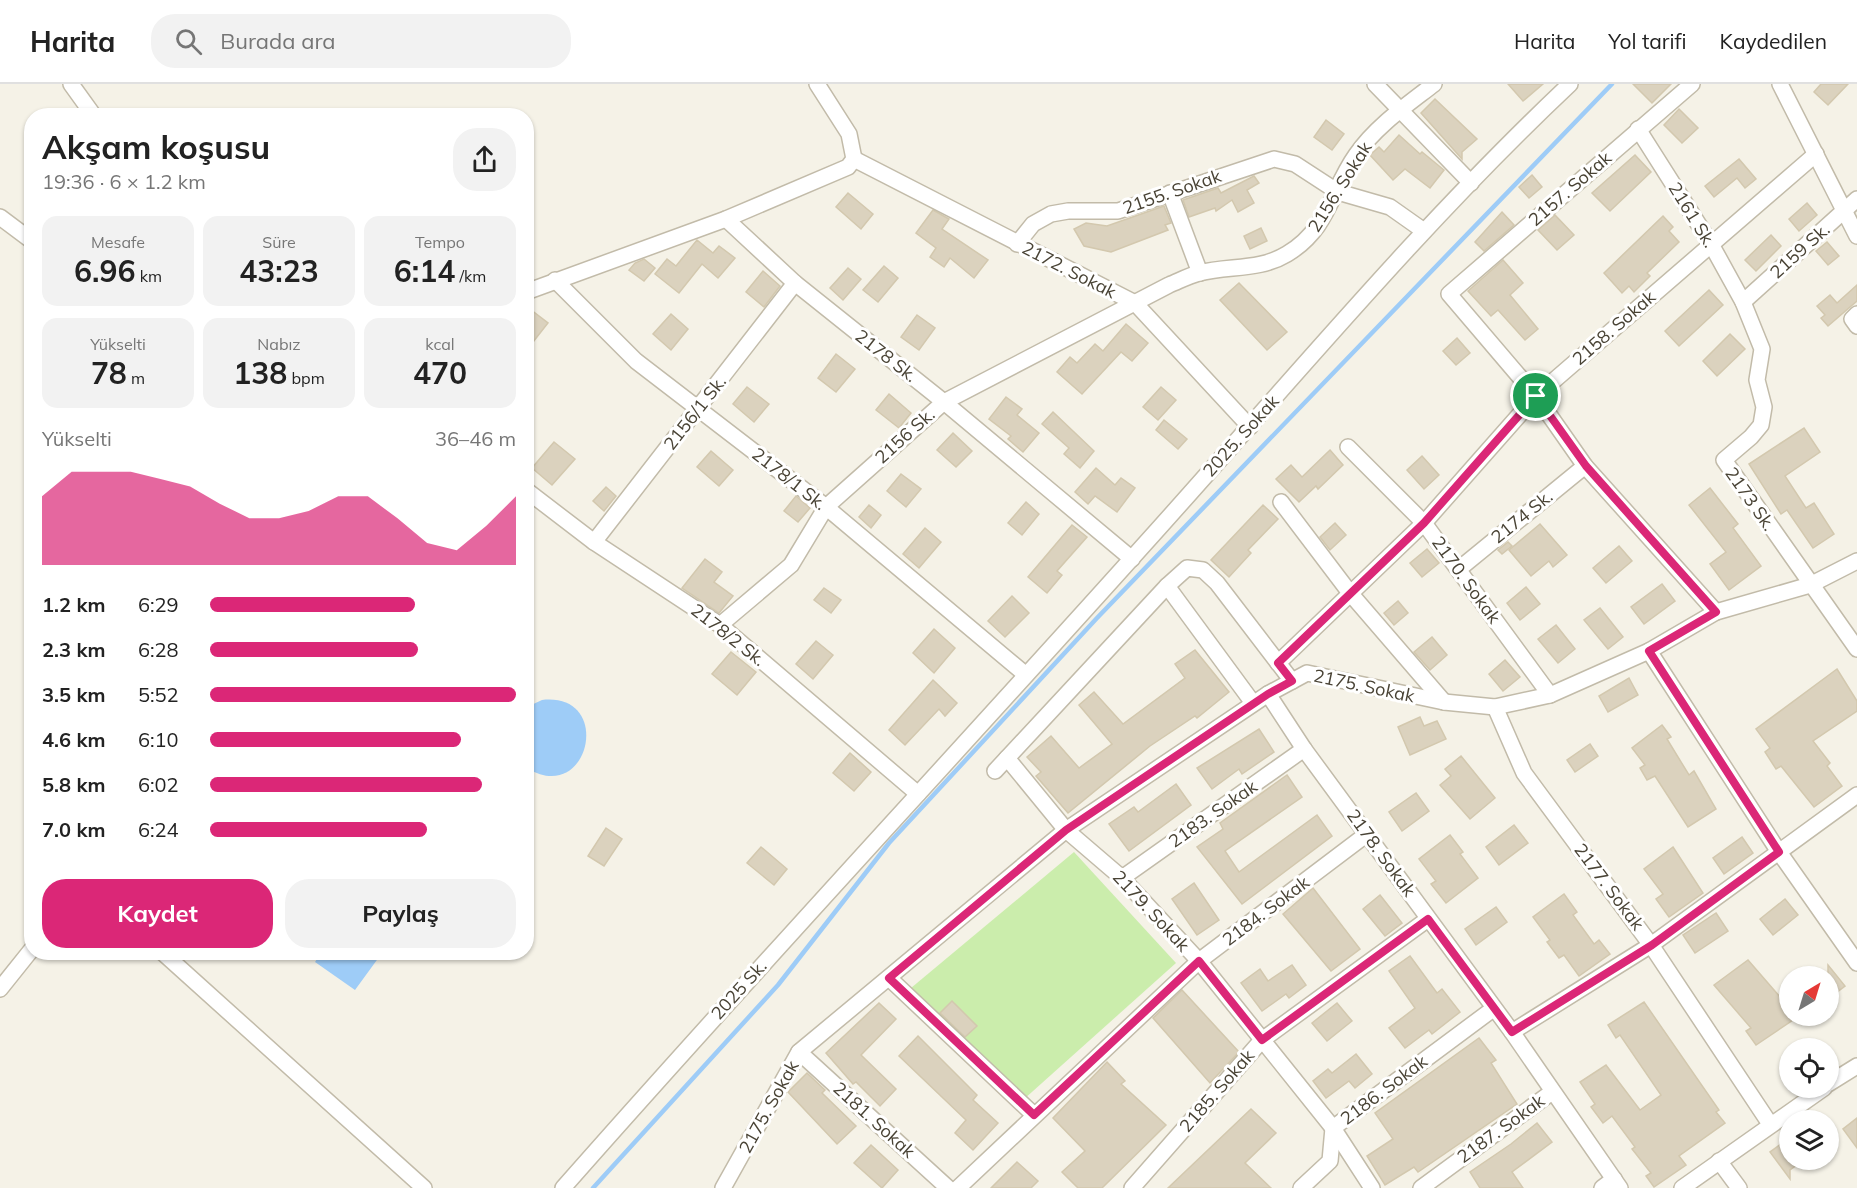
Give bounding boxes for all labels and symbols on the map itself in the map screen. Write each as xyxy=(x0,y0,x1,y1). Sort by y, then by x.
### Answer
street label: 2156. Sokak xyxy=(1303,136,1377,236)
street label: 2157. Sokak xyxy=(1523,146,1617,231)
street label: 2155. Sokak xyxy=(1120,164,1225,219)
street label: 2161 Sk. xyxy=(1663,178,1721,252)
street label: 2159 Sk. xyxy=(1765,218,1834,283)
street label: 2172. Sokak xyxy=(1018,236,1121,303)
street label: 2158. Sokak xyxy=(1567,285,1661,370)
street label: 2178 Sk. xyxy=(851,324,922,387)
pin xyxy=(1510,370,1561,421)
street label: 2156/1 Sk. xyxy=(658,371,731,455)
street label: 2025. Sokak xyxy=(1198,389,1284,482)
street label: 2156 Sk. xyxy=(870,403,939,468)
street label: 2178/1 Sk. xyxy=(747,442,831,515)
street label: 2173 Sk. xyxy=(1720,462,1781,535)
street label: 2174 Sk. xyxy=(1486,485,1557,548)
street label: 2170. Sokak xyxy=(1427,531,1506,629)
street label: 2178/2 Sk. xyxy=(686,598,770,671)
street label: 2175. Sokak xyxy=(1311,664,1417,708)
street label: 2183. Sokak xyxy=(1164,774,1262,852)
street label: 2178. Sokak xyxy=(1342,804,1421,902)
street label: 2177. Sokak xyxy=(1569,839,1650,935)
street label: 2179. Sokak xyxy=(1108,865,1195,957)
street label: 2184. Sokak xyxy=(1218,870,1314,951)
street label: 2025 Sk. xyxy=(706,955,771,1024)
north arrow xyxy=(1779,966,1839,1026)
street label: 2185. Sokak xyxy=(1174,1044,1259,1137)
street label: 2186. Sokak xyxy=(1336,1049,1432,1130)
street label: 2175. Sokak xyxy=(734,1056,804,1157)
street label: 2181. Sokak xyxy=(828,1077,921,1163)
street label: 2187. Sokak xyxy=(1452,1089,1550,1168)

